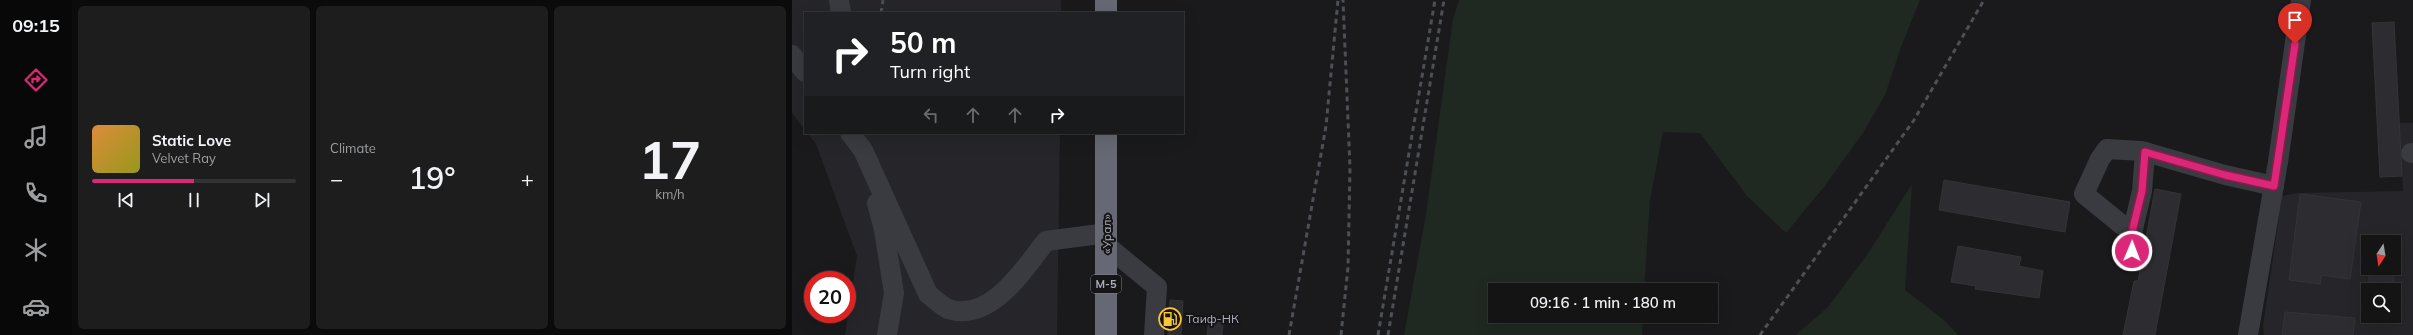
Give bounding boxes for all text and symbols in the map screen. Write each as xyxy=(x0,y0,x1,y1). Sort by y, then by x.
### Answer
pin xyxy=(2278,3,2312,44)
icon: arrive xyxy=(2284,9,2306,31)
text: 09:15 xyxy=(12,14,60,37)
text: 50 m xyxy=(890,25,956,60)
icon: right xyxy=(824,28,876,80)
text: Turn right xyxy=(890,60,970,83)
icon: directions xyxy=(22,66,50,94)
icon: left xyxy=(920,104,942,126)
icon: ahead xyxy=(962,104,984,126)
icon: ahead xyxy=(1004,104,1026,126)
icon: right xyxy=(1046,104,1068,126)
icon: music xyxy=(22,123,50,151)
text: 17 xyxy=(639,127,701,192)
text: Static Love xyxy=(152,131,231,150)
text: Climate xyxy=(330,140,376,156)
text: Velvet Ray xyxy=(152,150,216,166)
text: 19° xyxy=(408,159,456,197)
text: − xyxy=(330,165,343,193)
text: + xyxy=(521,165,534,193)
icon: phone xyxy=(22,179,50,207)
text: km/h xyxy=(655,186,685,202)
icon: previous xyxy=(115,189,137,211)
icon: pause xyxy=(183,189,205,211)
icon: next xyxy=(251,189,273,211)
street label: «Урал» xyxy=(1099,213,1114,254)
position arrow xyxy=(2111,230,2153,272)
north arrow xyxy=(2361,235,2401,275)
map controls xyxy=(2361,235,2401,323)
icon: climate xyxy=(22,236,50,264)
speed limit sign: 20 xyxy=(804,271,856,323)
road number: М-5 xyxy=(1091,275,1121,293)
button: search xyxy=(2361,283,2401,323)
icon: car xyxy=(22,293,50,321)
text: 09:16 · 1 min · 180 m xyxy=(1530,293,1676,312)
fuel station icon: Таиф-НК xyxy=(1157,306,1183,332)
place label: Таиф-НК xyxy=(1186,311,1239,326)

